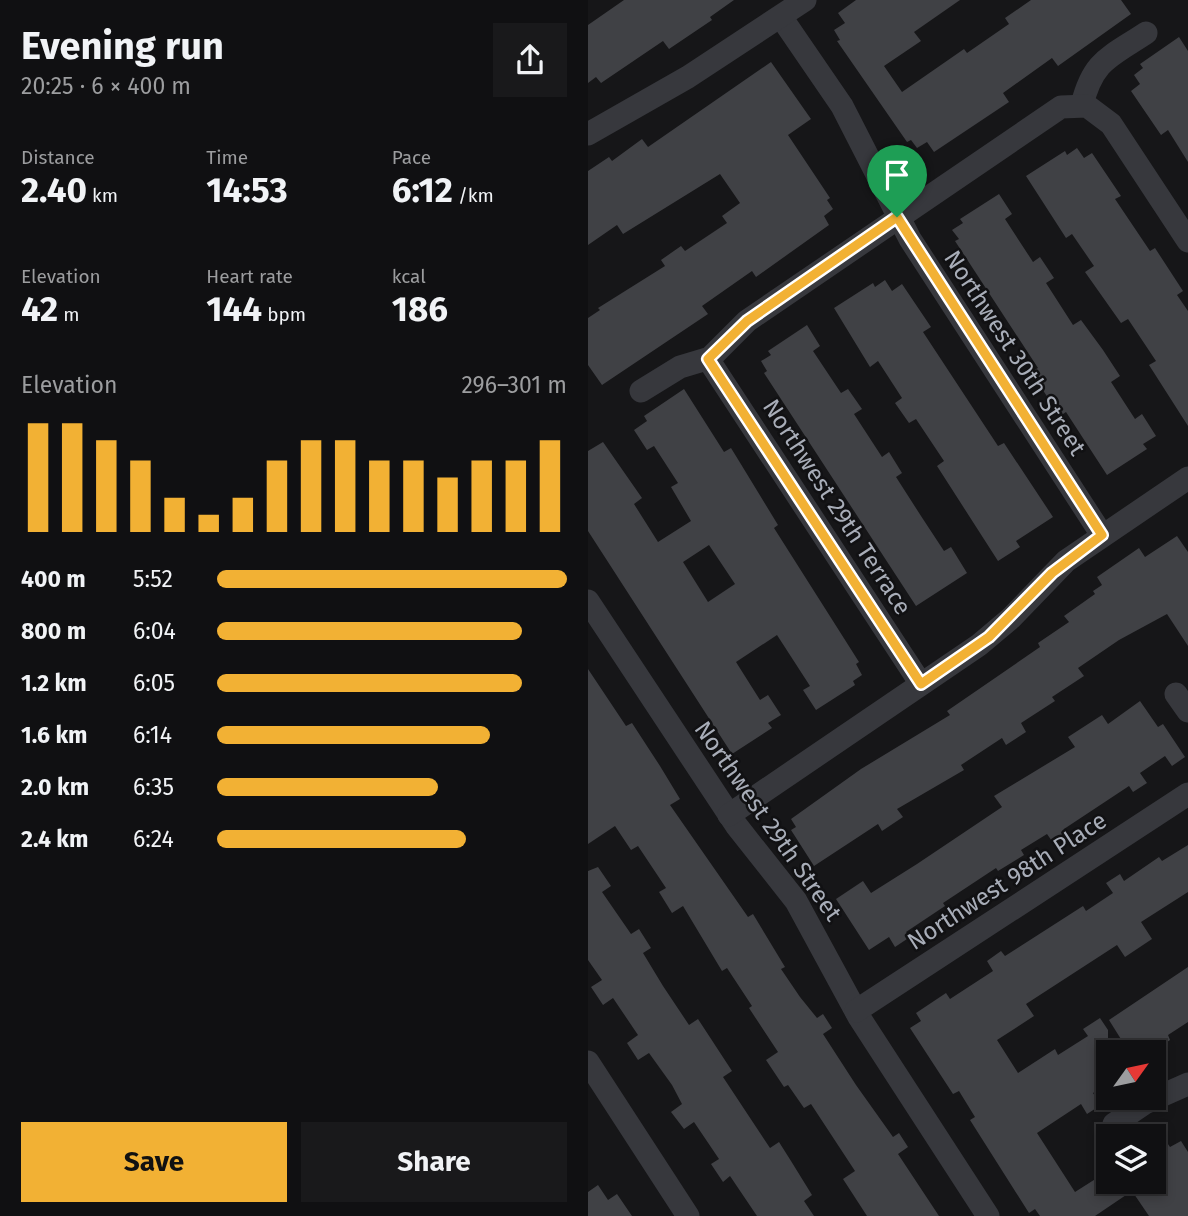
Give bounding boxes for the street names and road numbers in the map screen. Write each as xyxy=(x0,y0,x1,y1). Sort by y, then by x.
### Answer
street label: Northwest 30th Street xyxy=(938,245,1092,461)
street label: Northwest 29th Terrace xyxy=(757,394,917,620)
street label: Northwest 29th Street xyxy=(688,716,848,927)
street label: Northwest 98th Place xyxy=(902,806,1112,956)

